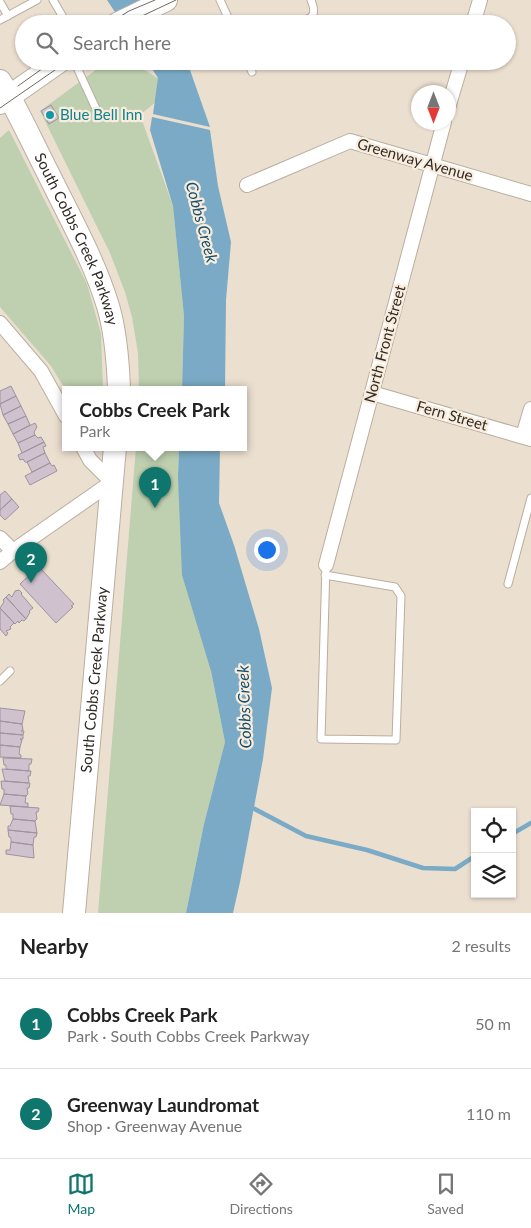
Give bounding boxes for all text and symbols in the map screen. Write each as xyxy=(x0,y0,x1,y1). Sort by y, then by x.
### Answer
search box xyxy=(15,15,516,70)
icon: search xyxy=(33,29,61,57)
text: Search here xyxy=(73,31,171,54)
north arrow xyxy=(411,85,456,130)
place label: Blue Bell Inn xyxy=(60,105,142,123)
marker: Blue Bell Inn xyxy=(44,109,56,121)
street label: Greenway Avenue xyxy=(355,134,475,184)
street label: South Cobbs Creek Parkway xyxy=(31,150,123,327)
water label: Cobbs Creek xyxy=(183,179,223,265)
street label: North Front Street xyxy=(360,282,409,405)
popup xyxy=(62,386,247,451)
street label: Fern Street xyxy=(415,396,490,434)
text: Cobbs Creek Park xyxy=(79,398,230,421)
text: Park xyxy=(79,421,110,440)
pin: 1 xyxy=(139,467,171,508)
your location xyxy=(254,537,280,563)
pin: 2 xyxy=(15,542,47,583)
street label: South Cobbs Creek Parkway xyxy=(76,586,111,774)
water label: Cobbs Creek xyxy=(233,665,254,749)
map controls xyxy=(471,808,516,898)
button: locate xyxy=(471,808,516,853)
button: layers xyxy=(471,853,516,898)
text: Nearby xyxy=(20,933,88,958)
text: 2 results xyxy=(451,936,511,955)
text: Cobbs Creek Park xyxy=(67,1003,218,1026)
text: 1 xyxy=(31,1014,41,1033)
text: 50 m xyxy=(475,1014,511,1033)
text: Park · South Cobbs Creek Parkway xyxy=(67,1026,310,1045)
text: Greenway Laundromat xyxy=(67,1093,259,1116)
text: 2 xyxy=(31,1104,41,1123)
text: 110 m xyxy=(466,1104,511,1123)
text: Shop · Greenway Avenue xyxy=(67,1116,242,1135)
tab: Map xyxy=(67,1170,95,1217)
tab: Directions xyxy=(230,1170,293,1217)
tab: Saved xyxy=(427,1170,464,1217)

